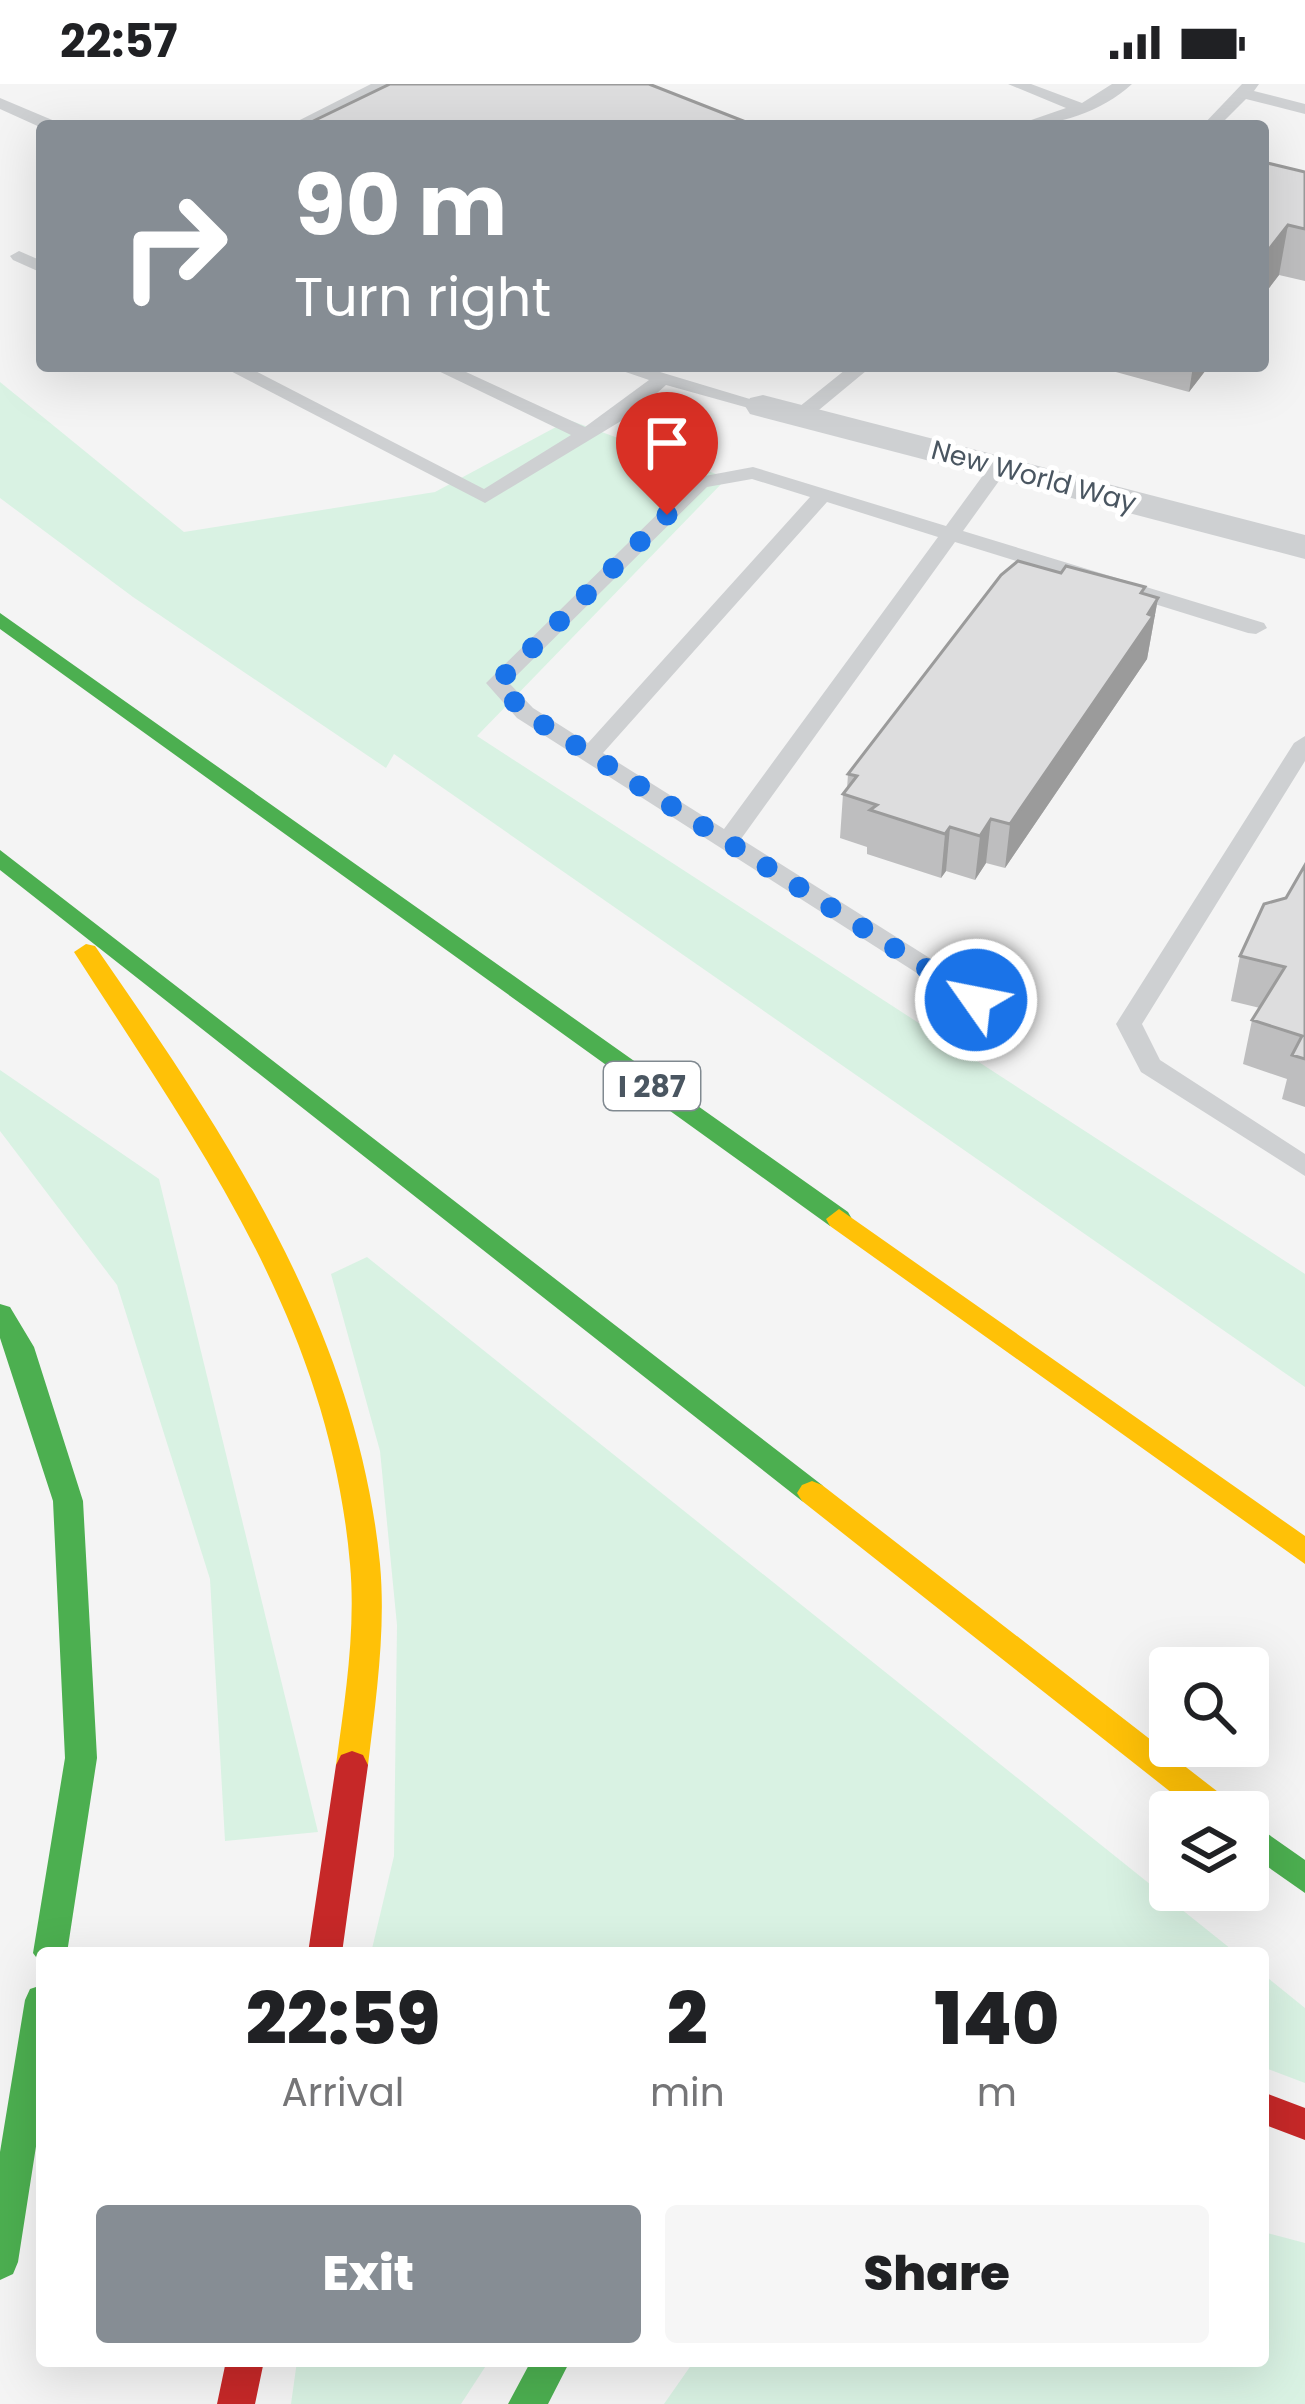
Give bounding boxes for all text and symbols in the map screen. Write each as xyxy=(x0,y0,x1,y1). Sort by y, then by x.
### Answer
text: 22:57 xyxy=(60,10,178,73)
text: 90 m xyxy=(294,147,507,264)
icon: right xyxy=(96,168,252,324)
text: Turn right xyxy=(294,259,551,335)
pin xyxy=(616,392,718,515)
icon: arrive xyxy=(634,410,700,476)
street label: New World Way xyxy=(927,431,1141,521)
position arrow xyxy=(913,937,1039,1063)
road number: I 287 xyxy=(604,1062,700,1110)
map controls xyxy=(1149,1647,1269,1911)
button: search xyxy=(1149,1647,1269,1767)
button: layers xyxy=(1149,1791,1269,1911)
text: 22:59 xyxy=(246,1968,440,2069)
text: 2 xyxy=(667,1968,708,2069)
text: 140 xyxy=(934,1968,1059,2069)
text: Arrival xyxy=(282,2065,404,2120)
text: min xyxy=(650,2065,725,2120)
text: m xyxy=(977,2065,1017,2120)
button: Exit xyxy=(96,2205,641,2343)
button: Share xyxy=(665,2205,1209,2343)

